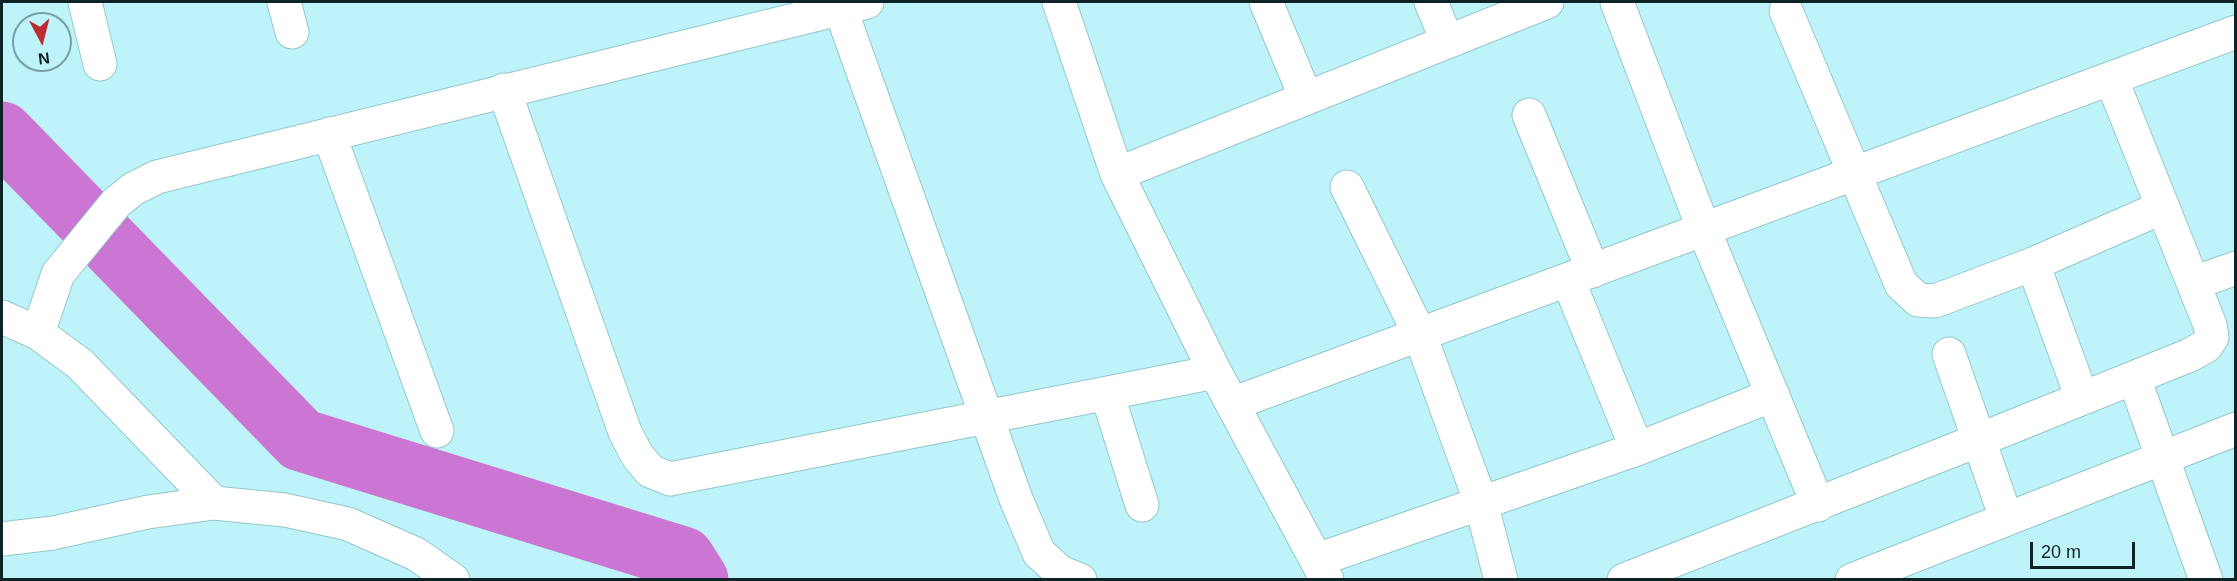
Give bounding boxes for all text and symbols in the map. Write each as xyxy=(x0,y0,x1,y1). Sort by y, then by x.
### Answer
north arrow xyxy=(12,12,72,72)
text: N xyxy=(37,49,51,68)
scale bar xyxy=(2033,530,2138,568)
text: 20 m xyxy=(2041,542,2081,562)

